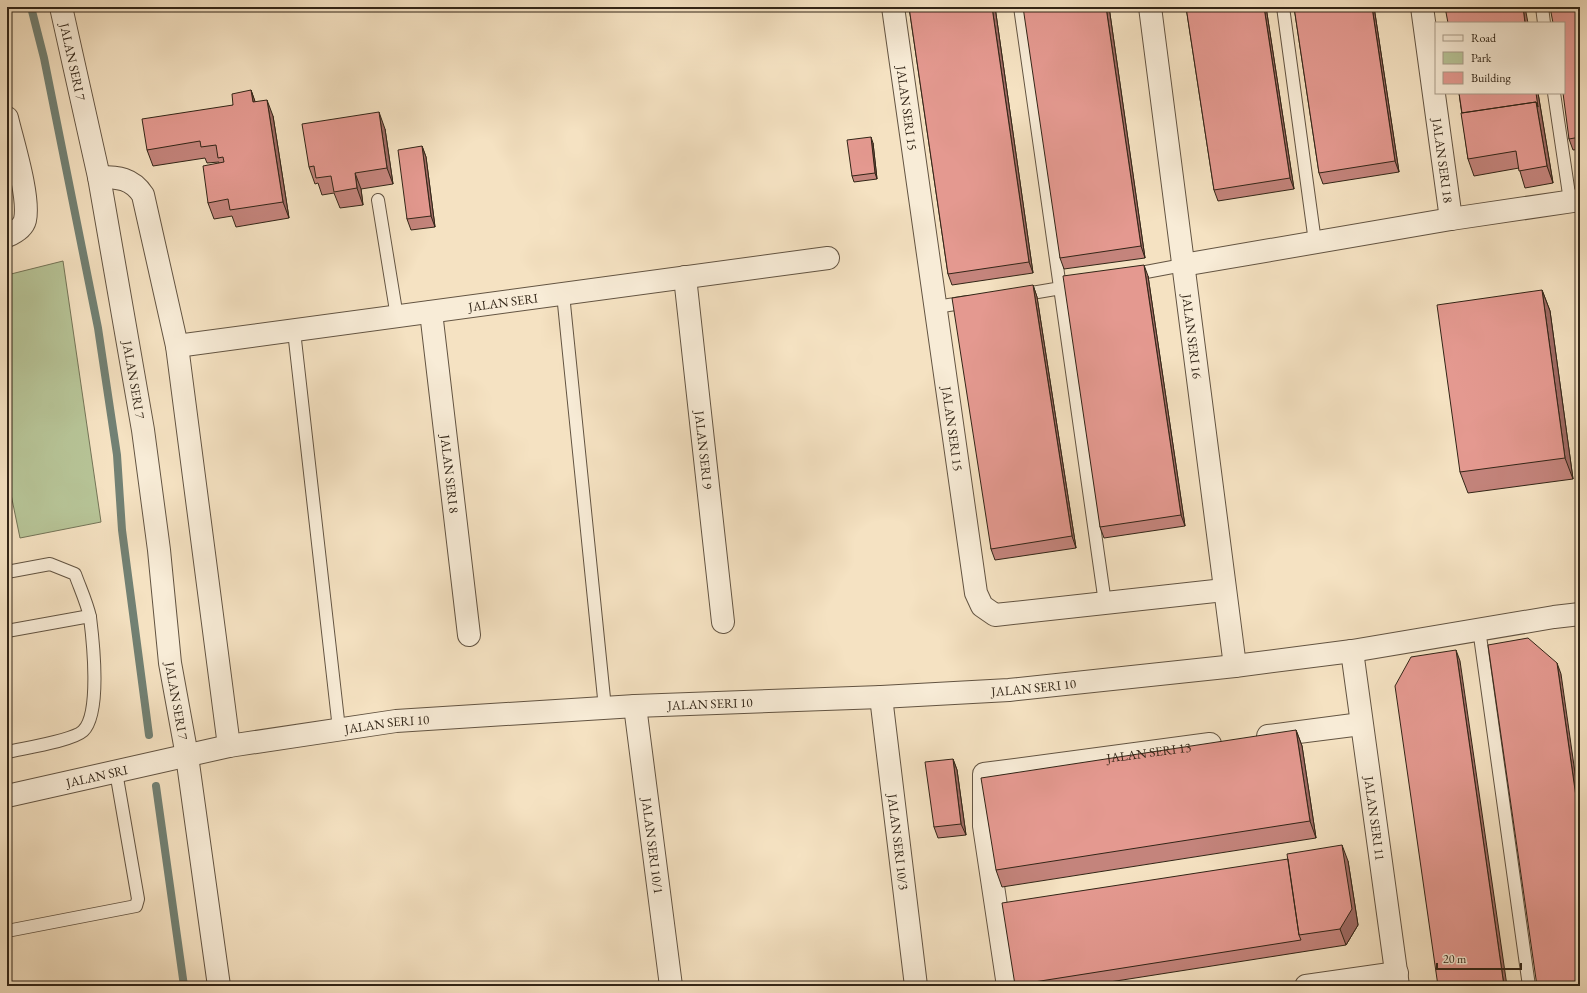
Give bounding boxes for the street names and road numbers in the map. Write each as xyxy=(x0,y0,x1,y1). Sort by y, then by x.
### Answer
street label: JALAN SERI 7 xyxy=(56,20,90,103)
street label: JALAN SERI 15 xyxy=(893,64,922,151)
street label: JALAN SERI 18 xyxy=(1429,116,1457,204)
street label: JALAN SERI xyxy=(466,289,539,315)
street label: JALAN SERI 16 xyxy=(1178,292,1206,380)
street label: JALAN SERI 7 xyxy=(119,338,150,421)
street label: JALAN SERI 15 xyxy=(938,384,967,472)
street label: JALAN SERI 9 xyxy=(691,409,717,491)
street label: JALAN SERI 8 xyxy=(437,433,463,514)
street label: JALAN SERI 7 xyxy=(161,659,192,742)
street label: JALAN SERI 10 xyxy=(990,674,1077,700)
street label: JALAN SERI 10 xyxy=(666,693,753,713)
street label: JALAN SERI 10 xyxy=(342,710,430,737)
street label: JALAN SERI 13 xyxy=(1104,738,1192,766)
street label: JALAN SRI xyxy=(63,760,130,791)
street label: JALAN SERI 11 xyxy=(1361,774,1389,862)
street label: JALAN SERI 10/3 xyxy=(884,792,913,891)
street label: JALAN SERI 10/1 xyxy=(638,796,668,895)

